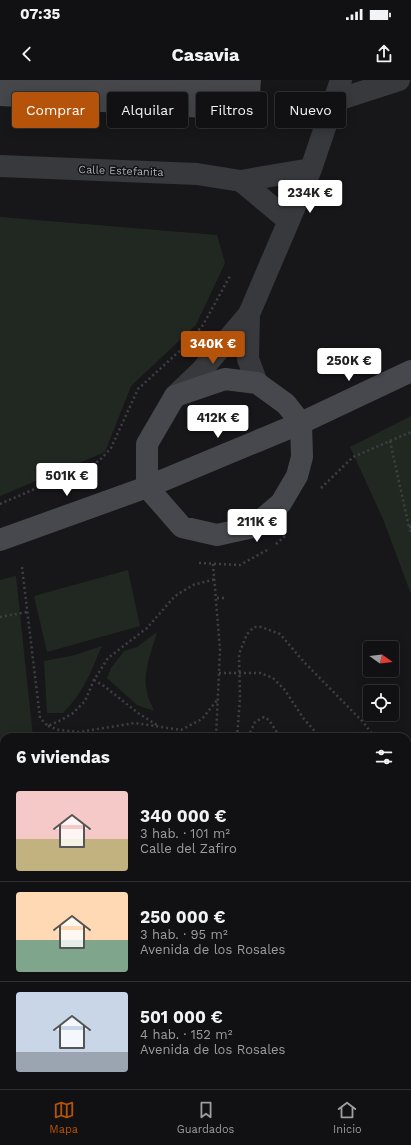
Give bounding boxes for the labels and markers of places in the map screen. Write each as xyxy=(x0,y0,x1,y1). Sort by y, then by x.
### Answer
pin: 234K € xyxy=(277,180,343,214)
pin: 340K € xyxy=(180,331,246,365)
pin: 250K € xyxy=(316,348,382,382)
pin: 412K € xyxy=(185,405,251,439)
pin: 501K € xyxy=(34,463,100,497)
pin: 211K € xyxy=(224,509,290,543)

